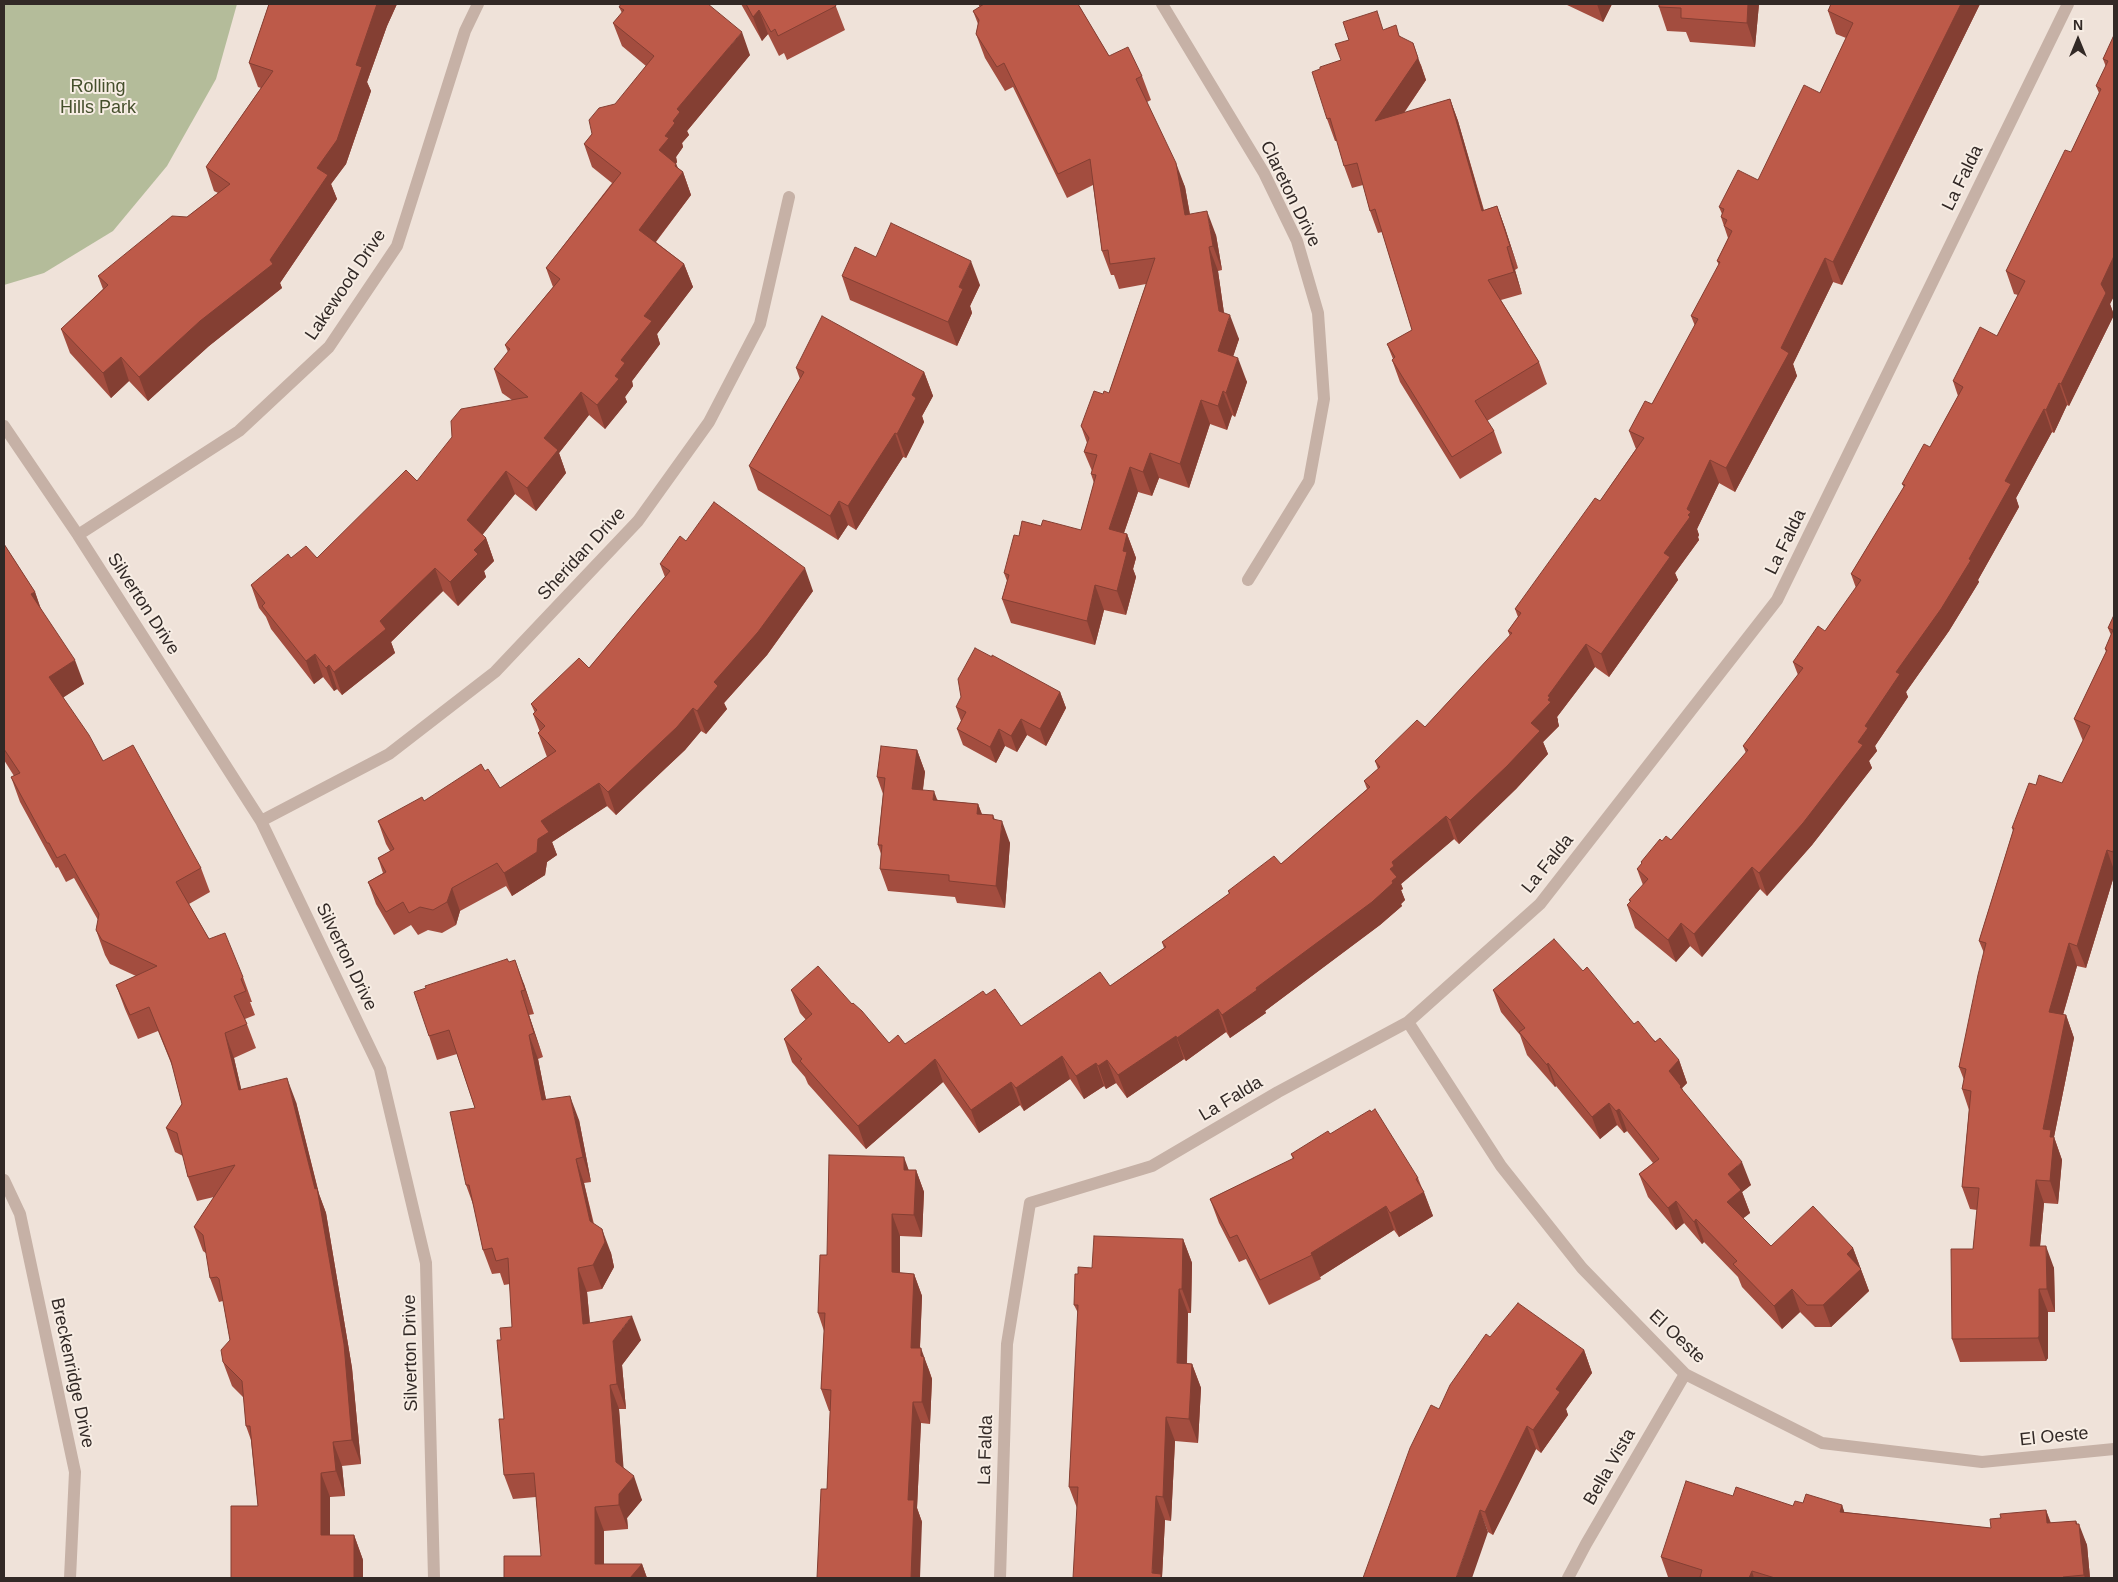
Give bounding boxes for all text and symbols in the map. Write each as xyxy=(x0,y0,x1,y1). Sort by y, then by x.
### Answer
north arrow xyxy=(2053,15,2103,65)
text: N xyxy=(2073,17,2083,33)
park label: Rolling Hills Park xyxy=(60,76,136,118)
street label: Clareton Drive xyxy=(1255,138,1325,250)
street label: La Falda xyxy=(1938,142,1988,214)
street label: Lakewood Drive xyxy=(301,225,391,345)
street label: Sheridan Drive xyxy=(534,503,630,605)
street label: La Falda xyxy=(1761,506,1811,578)
street label: Silverton Drive xyxy=(102,549,184,659)
street label: La Falda xyxy=(1518,830,1578,898)
street label: Silverton Drive xyxy=(311,900,381,1014)
street label: La Falda xyxy=(1195,1072,1267,1126)
street label: Silverton Drive xyxy=(399,1294,423,1412)
street label: Breckenridge Drive xyxy=(46,1296,98,1450)
street label: El Oeste xyxy=(1644,1306,1710,1368)
street label: La Falda xyxy=(974,1415,998,1485)
street label: El Oeste xyxy=(2019,1423,2089,1451)
street label: Bella Vista xyxy=(1579,1425,1641,1509)

